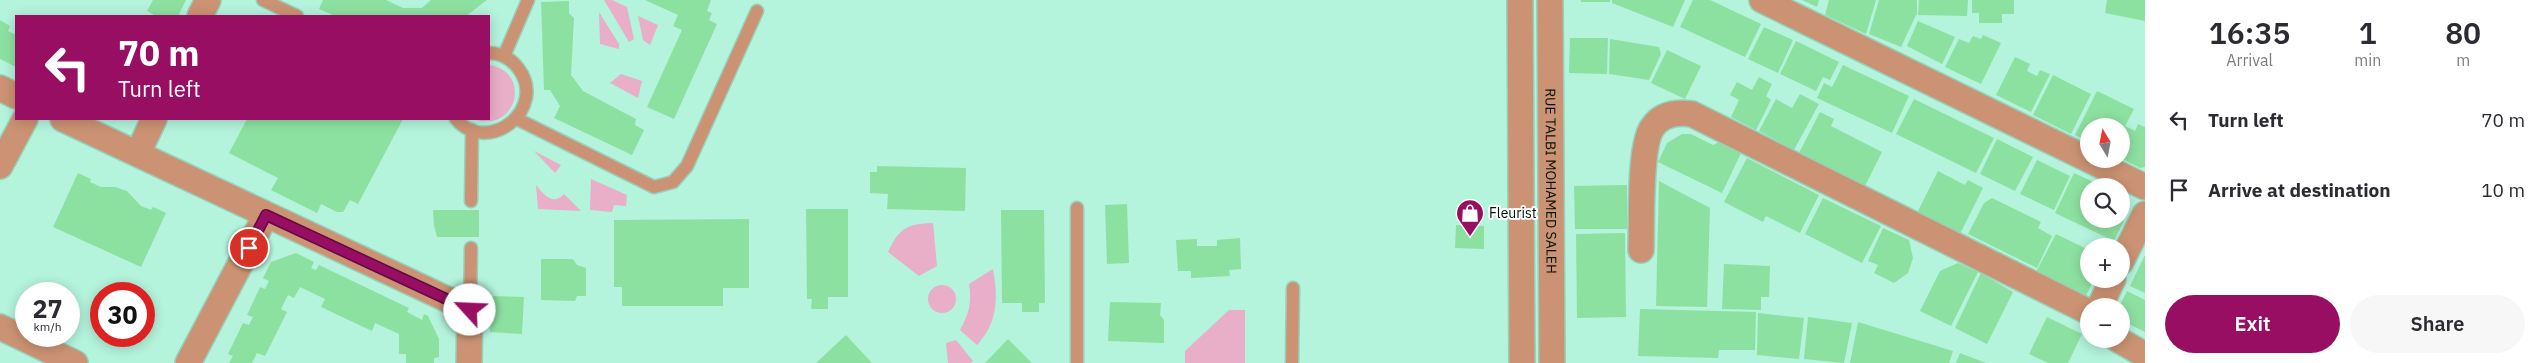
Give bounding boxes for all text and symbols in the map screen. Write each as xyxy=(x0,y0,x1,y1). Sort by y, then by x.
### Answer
text: 16:35 xyxy=(2209,13,2290,52)
text: 1 xyxy=(2359,13,2377,52)
text: 80 xyxy=(2445,13,2481,52)
text: 70 m xyxy=(118,30,200,76)
icon: left xyxy=(35,35,100,100)
text: Arrival xyxy=(2226,50,2273,70)
text: min xyxy=(2354,50,2381,70)
text: m xyxy=(2456,50,2470,70)
text: Turn left xyxy=(118,74,201,103)
street label: RUE TALBI MOHAMED SALEH xyxy=(1541,88,1561,274)
icon: left xyxy=(2165,106,2193,134)
text: Turn left xyxy=(2208,108,2284,132)
text: 70 m xyxy=(2481,108,2525,132)
north arrow xyxy=(2080,118,2130,168)
map controls xyxy=(2080,118,2130,348)
icon: arrive xyxy=(2165,176,2193,204)
button: search xyxy=(2080,178,2130,228)
text: Arrive at destination xyxy=(2208,178,2391,202)
text: 10 m xyxy=(2481,178,2525,202)
shop icon: Fleurist xyxy=(1455,198,1485,237)
place label: Fleurist xyxy=(1489,204,1537,222)
pin xyxy=(228,227,270,269)
icon: arrive xyxy=(235,234,263,262)
button: + xyxy=(2080,238,2130,288)
speed limit sign: 30 xyxy=(90,282,155,347)
position arrow xyxy=(443,283,495,335)
text: 27 xyxy=(32,292,63,325)
button: Exit xyxy=(2165,295,2340,353)
button: Share xyxy=(2350,295,2525,353)
button: − xyxy=(2080,298,2130,348)
text: km/h xyxy=(33,319,62,334)

